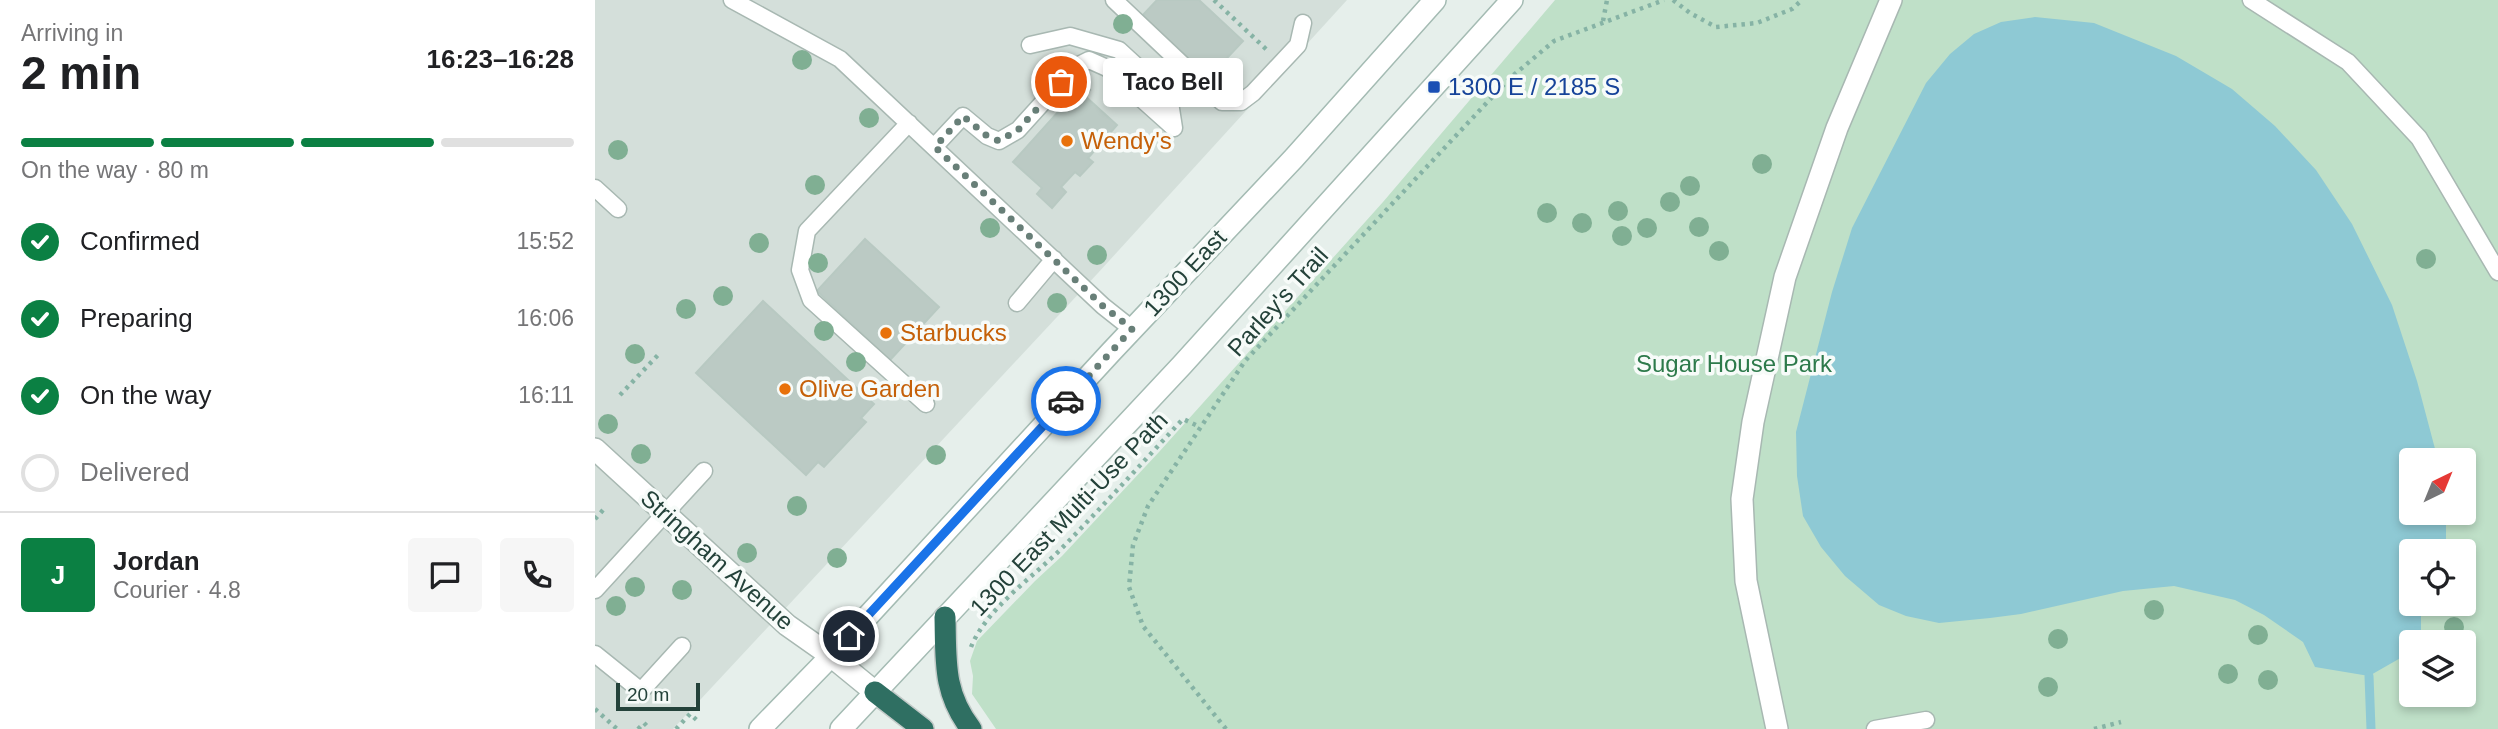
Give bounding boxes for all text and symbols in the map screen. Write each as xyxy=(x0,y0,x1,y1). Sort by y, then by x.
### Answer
text: Arriving in xyxy=(21,20,123,46)
text: 16:23–16:28 xyxy=(427,44,574,74)
text: 2 min xyxy=(21,47,141,99)
pin xyxy=(1031,52,1091,112)
callout: Taco Bell xyxy=(1103,57,1243,106)
icon: bag xyxy=(1042,63,1080,101)
text: Taco Bell xyxy=(1123,69,1223,95)
place label: 1300 E / 2185 S xyxy=(1448,73,1620,100)
marker: 1300 E / 2185 S xyxy=(1426,79,1442,95)
place label: Wendy's xyxy=(1081,127,1172,154)
marker: Wendy's xyxy=(1059,133,1075,149)
text: On the way · 80 m xyxy=(21,157,209,183)
icon: check xyxy=(21,223,59,261)
street label: 1300 East xyxy=(1138,224,1232,321)
text: Confirmed xyxy=(80,226,200,256)
text: 15:52 xyxy=(516,228,574,254)
street label: Parley's Trail xyxy=(1222,242,1333,361)
icon: check xyxy=(21,300,59,338)
text: Preparing xyxy=(80,303,193,333)
text: 16:06 xyxy=(516,305,574,331)
place label: Starbucks xyxy=(900,319,1007,346)
marker: Starbucks xyxy=(878,325,894,341)
park label: Sugar House Park xyxy=(1636,350,1833,377)
courier xyxy=(1031,366,1101,436)
place label: Olive Garden xyxy=(799,375,940,402)
icon: check xyxy=(21,377,59,415)
text: On the way xyxy=(80,380,212,410)
marker: Olive Garden xyxy=(777,381,793,397)
text: 16:11 xyxy=(518,382,574,408)
icon: car xyxy=(1047,382,1085,420)
street label: 1300 East Multi-Use Path xyxy=(964,406,1173,621)
north arrow xyxy=(2399,448,2476,525)
map controls xyxy=(2399,448,2476,707)
text: Delivered xyxy=(80,457,190,487)
street label: Stringham Avenue xyxy=(636,484,799,635)
button: chat xyxy=(408,538,482,612)
button: phone xyxy=(500,538,574,612)
button: locate xyxy=(2399,539,2476,616)
text: Jordan xyxy=(113,546,200,576)
text: J xyxy=(51,560,65,590)
text: Courier · 4.8 xyxy=(113,577,241,603)
pin xyxy=(819,606,879,666)
icon: home xyxy=(830,617,868,655)
button: layers xyxy=(2399,630,2476,707)
scale bar xyxy=(616,680,700,712)
text: 20 m xyxy=(627,684,669,705)

